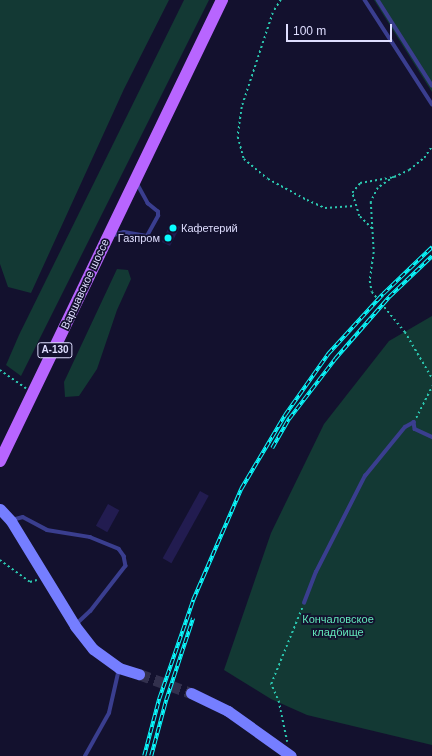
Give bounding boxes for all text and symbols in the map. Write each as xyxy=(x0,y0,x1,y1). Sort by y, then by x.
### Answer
scale bar xyxy=(288,16,394,42)
text: 100 m xyxy=(293,24,326,38)
place label: Кафетерий xyxy=(181,221,238,235)
marker: Кафетерий xyxy=(168,223,178,233)
place label: Газпром xyxy=(118,231,160,245)
marker: Газпром xyxy=(163,233,173,243)
street label: Варшавское шоссе xyxy=(58,237,112,331)
road number: А-130 xyxy=(37,342,73,358)
park label: Кончаловское кладбище xyxy=(302,613,374,639)

